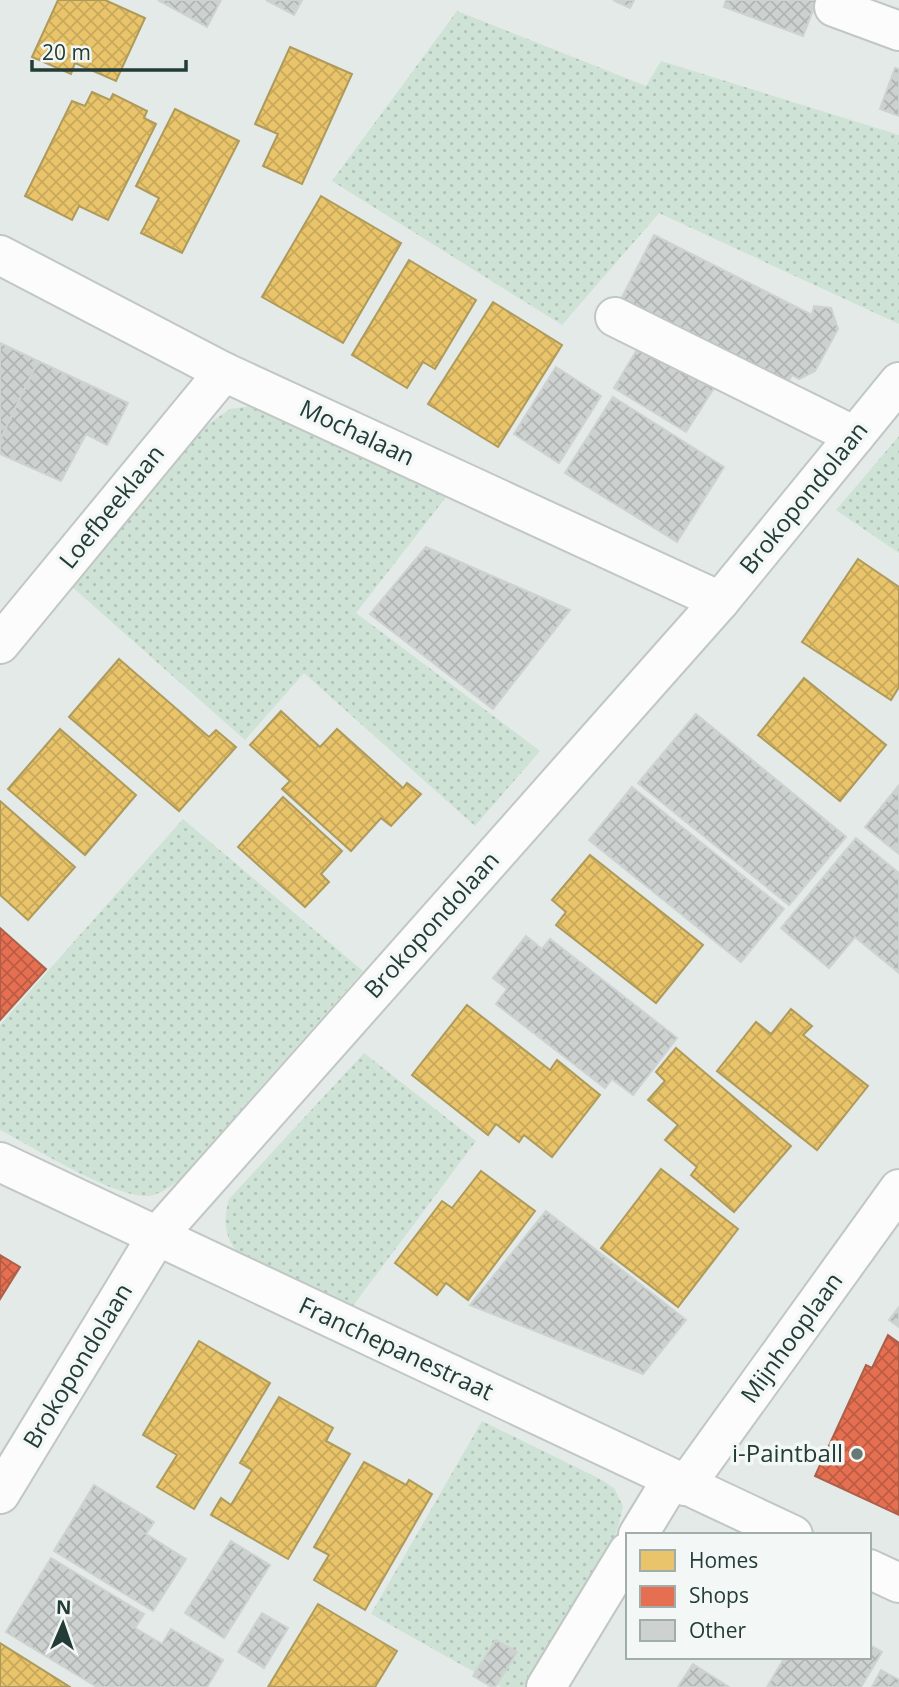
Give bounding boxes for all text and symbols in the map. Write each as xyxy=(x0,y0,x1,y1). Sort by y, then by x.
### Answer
scale bar xyxy=(32,28,186,72)
text: 20 m xyxy=(42,38,91,66)
street label: Mochalaan xyxy=(295,391,420,473)
street label: Brokopondolaan xyxy=(731,414,875,580)
street label: Loefbeeklaan xyxy=(51,437,171,575)
street label: Brokopondolaan xyxy=(356,843,506,1005)
street label: Mijnhooplaan xyxy=(732,1265,849,1409)
street label: Brokopondolaan xyxy=(14,1276,139,1454)
street label: Franchepanestraat xyxy=(294,1288,499,1407)
place label: i-Paintball xyxy=(732,1436,843,1469)
marker: i-Paintball xyxy=(849,1446,865,1462)
legend xyxy=(626,1533,871,1659)
text: Homes xyxy=(689,1546,758,1574)
text: Shops xyxy=(689,1581,749,1609)
north arrow xyxy=(28,1589,98,1659)
text: N xyxy=(55,1594,72,1620)
text: Other xyxy=(689,1616,746,1644)

